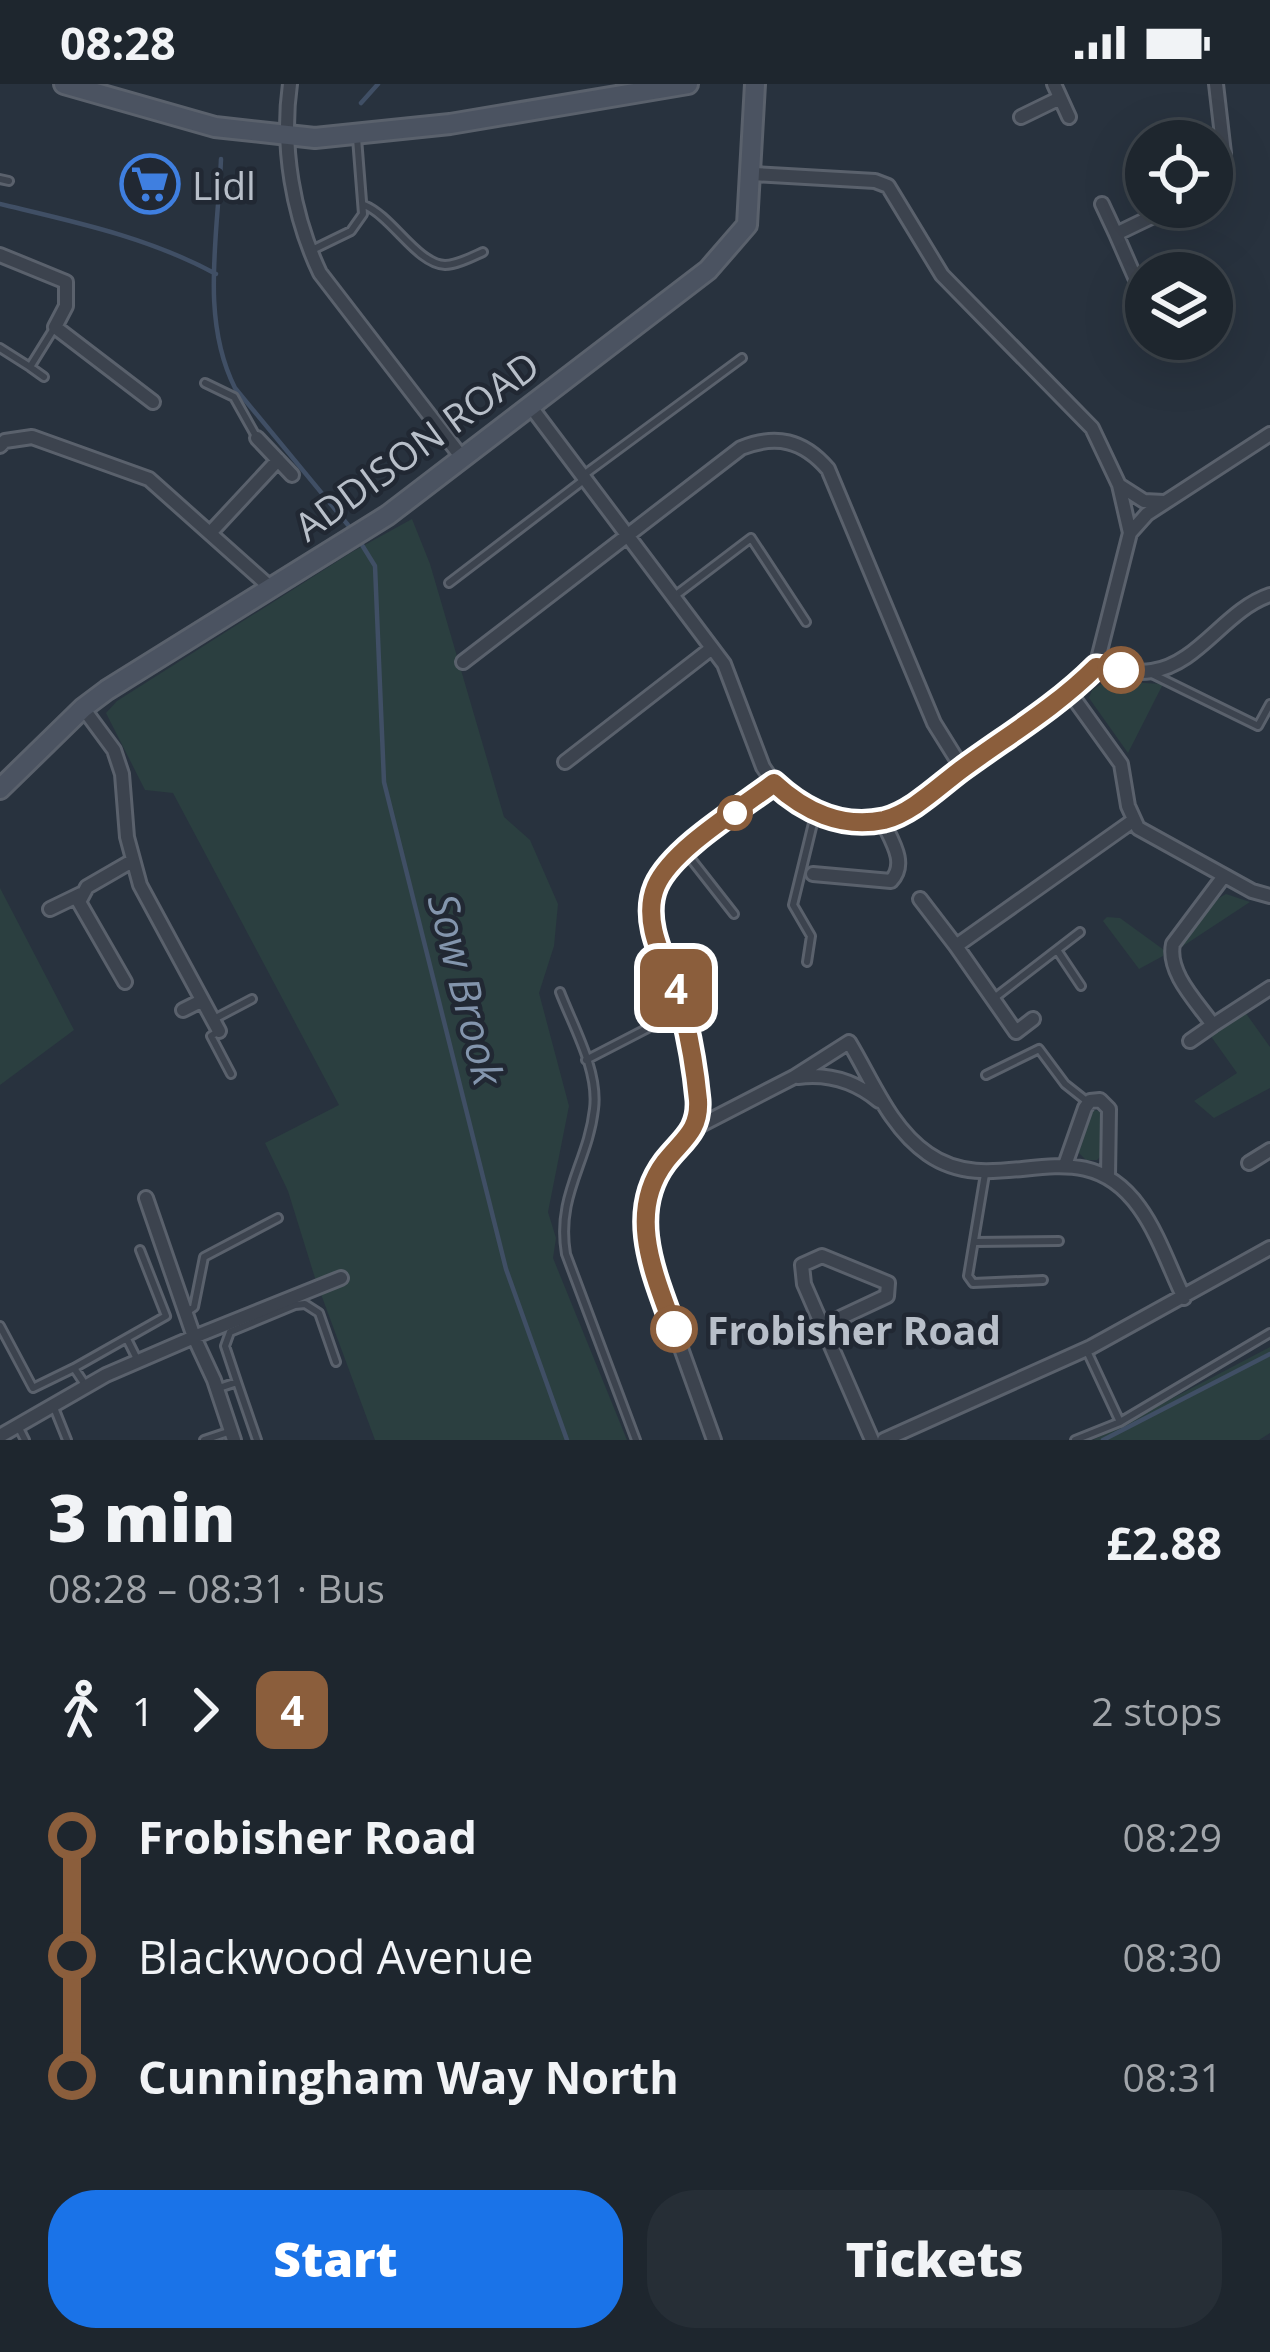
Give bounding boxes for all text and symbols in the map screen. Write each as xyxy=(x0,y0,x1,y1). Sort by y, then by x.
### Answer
text: 08:28 xyxy=(60,12,176,73)
map controls xyxy=(1125,120,1233,360)
button: locate xyxy=(1125,120,1233,228)
supermarket icon: Lidl xyxy=(119,153,181,215)
place label: Lidl xyxy=(192,158,256,211)
button: layers xyxy=(1125,252,1233,360)
street label: ADDISON ROAD xyxy=(283,338,549,552)
unlabelled marker xyxy=(1099,648,1143,692)
unlabelled marker xyxy=(719,797,751,829)
water label: Sow Brook xyxy=(416,887,519,1092)
line badge: 4 xyxy=(637,949,715,1027)
text: 4 xyxy=(664,959,688,1016)
place label: Frobisher Road xyxy=(707,1303,1001,1356)
marker: Frobisher Road xyxy=(652,1307,696,1351)
text: 3 min xyxy=(48,1471,236,1561)
text: £2.88 xyxy=(1106,1512,1222,1573)
text: 08:28 – 08:31 · Bus xyxy=(48,1561,385,1614)
icon: walk xyxy=(48,1677,114,1743)
icon: forward xyxy=(172,1677,238,1743)
text: 4 xyxy=(280,1681,304,1738)
text: 1 xyxy=(132,1684,154,1737)
text: 2 stops xyxy=(1091,1684,1222,1737)
text: Frobisher Road xyxy=(138,1806,477,1867)
text: 08:29 xyxy=(1123,1810,1222,1863)
text: Blackwood Avenue xyxy=(138,1926,534,1987)
text: 08:30 xyxy=(1123,1930,1222,1983)
text: Cunningham Way North xyxy=(138,2046,679,2107)
text: 08:31 xyxy=(1123,2050,1222,2103)
button: Start xyxy=(48,2190,623,2328)
button: Tickets xyxy=(647,2190,1222,2328)

